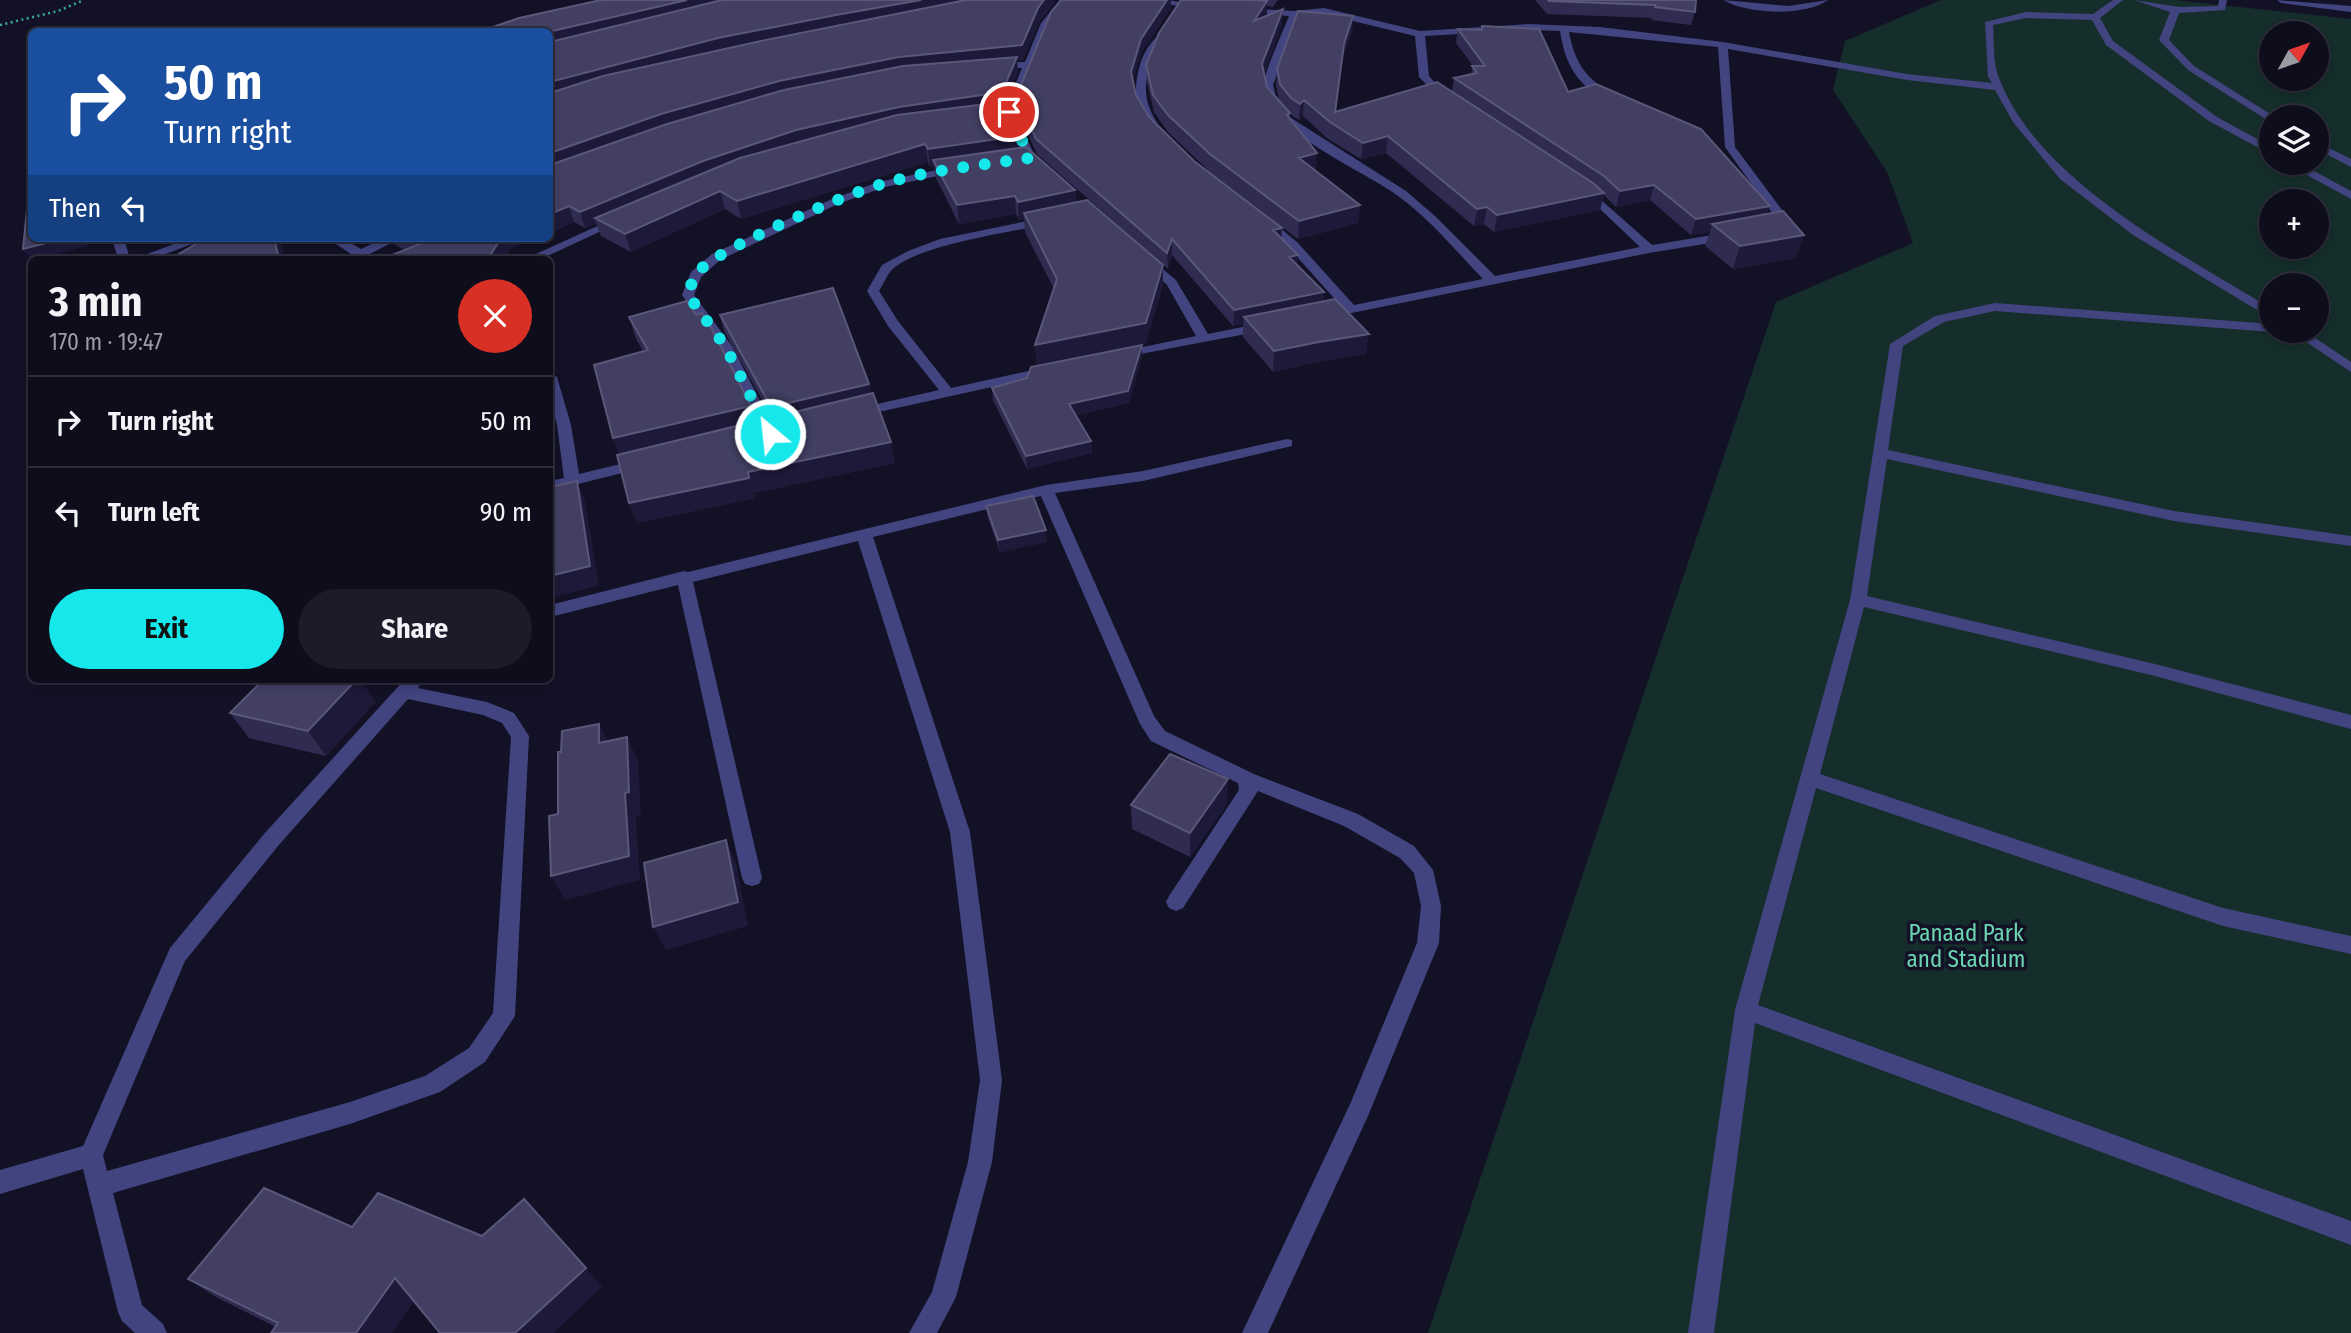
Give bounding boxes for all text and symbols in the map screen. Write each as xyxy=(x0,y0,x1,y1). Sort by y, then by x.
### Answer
north arrow xyxy=(2259,21,2329,91)
map controls xyxy=(2259,21,2329,343)
text: 50 m xyxy=(164,53,262,112)
icon: right xyxy=(49,56,140,147)
pin xyxy=(979,82,1039,142)
icon: arrive xyxy=(990,93,1028,131)
button: layers xyxy=(2259,105,2329,175)
text: Turn right xyxy=(164,113,291,151)
icon: left xyxy=(115,189,153,227)
button: + xyxy=(2259,189,2329,259)
text: Then xyxy=(49,193,101,224)
button: − xyxy=(2259,273,2329,343)
text: 3 min xyxy=(49,277,143,327)
button: close xyxy=(458,279,532,353)
text: 170 m · 19:47 xyxy=(49,328,163,356)
position arrow xyxy=(733,397,807,471)
icon: right xyxy=(49,403,87,441)
text: Turn right xyxy=(108,406,214,437)
text: 50 m xyxy=(480,406,532,437)
icon: left xyxy=(49,494,87,532)
text: Turn left xyxy=(108,497,200,528)
text: 90 m xyxy=(480,497,532,528)
button: Exit xyxy=(49,589,284,669)
button: Share xyxy=(298,589,532,669)
park label: Panaad Park and Stadium xyxy=(1906,919,2026,973)

